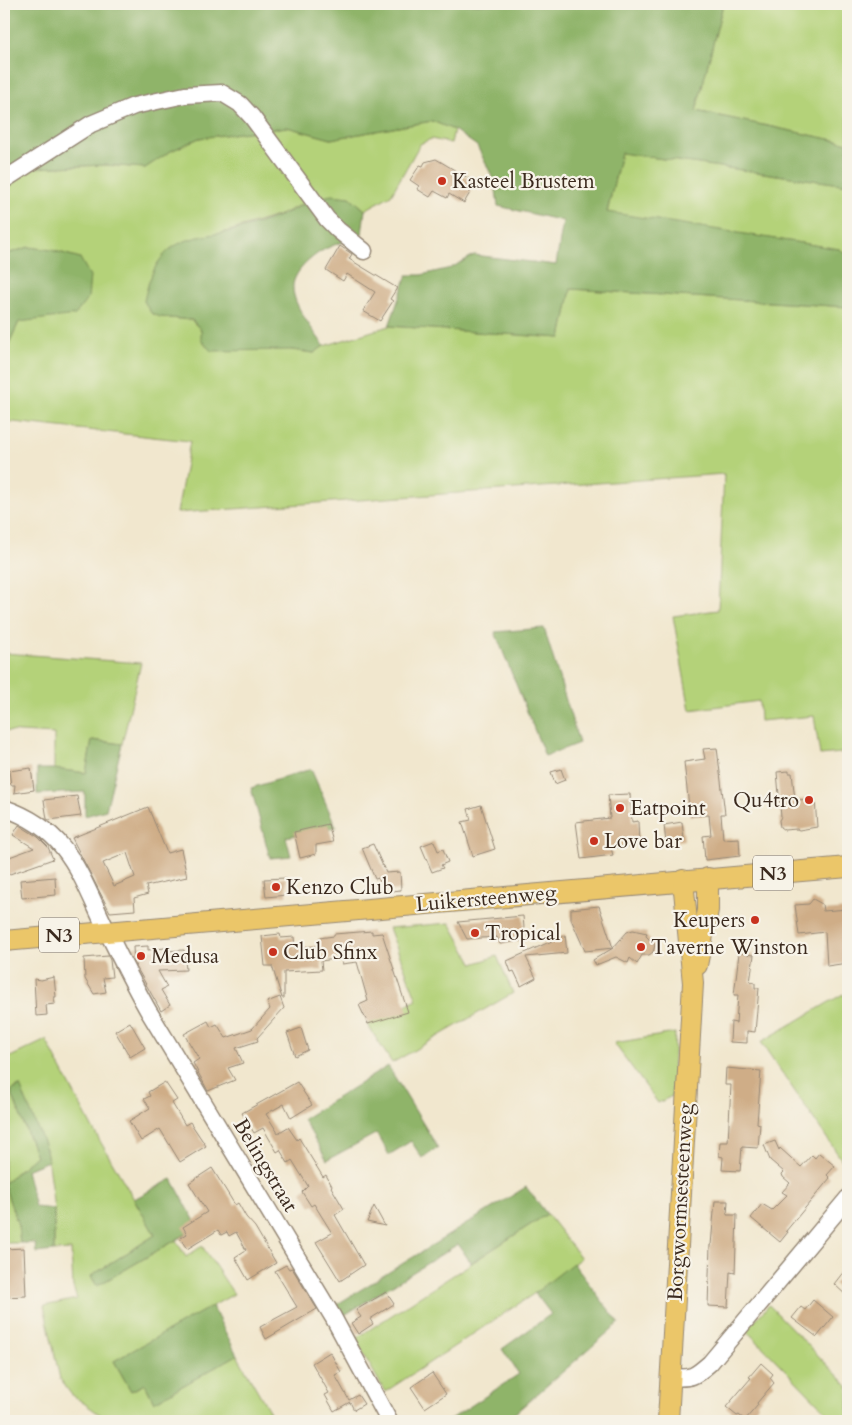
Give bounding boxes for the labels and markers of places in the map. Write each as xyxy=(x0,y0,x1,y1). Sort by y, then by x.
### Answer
place label: Kasteel Brustem xyxy=(452,167,595,196)
marker: Kasteel Brustem xyxy=(436,175,448,187)
place label: Qu4tro xyxy=(733,786,799,815)
place label: Eatpoint xyxy=(630,794,706,823)
marker: Qu4tro xyxy=(803,794,815,806)
marker: Eatpoint xyxy=(614,802,626,814)
place label: Love bar xyxy=(604,827,682,856)
marker: Love bar xyxy=(588,835,600,847)
place label: Kenzo Club xyxy=(286,873,394,902)
marker: Kenzo Club xyxy=(270,881,282,893)
place label: Keupers xyxy=(673,906,745,935)
marker: Keupers xyxy=(749,914,761,926)
place label: Tropical xyxy=(485,919,561,948)
marker: Tropical xyxy=(469,927,481,939)
place label: Taverne Winston xyxy=(651,933,808,962)
place label: Club Sfinx xyxy=(283,938,378,967)
marker: Taverne Winston xyxy=(635,941,647,953)
place label: Medusa xyxy=(151,942,219,971)
marker: Club Sfinx xyxy=(267,946,279,958)
marker: Medusa xyxy=(135,950,147,962)

